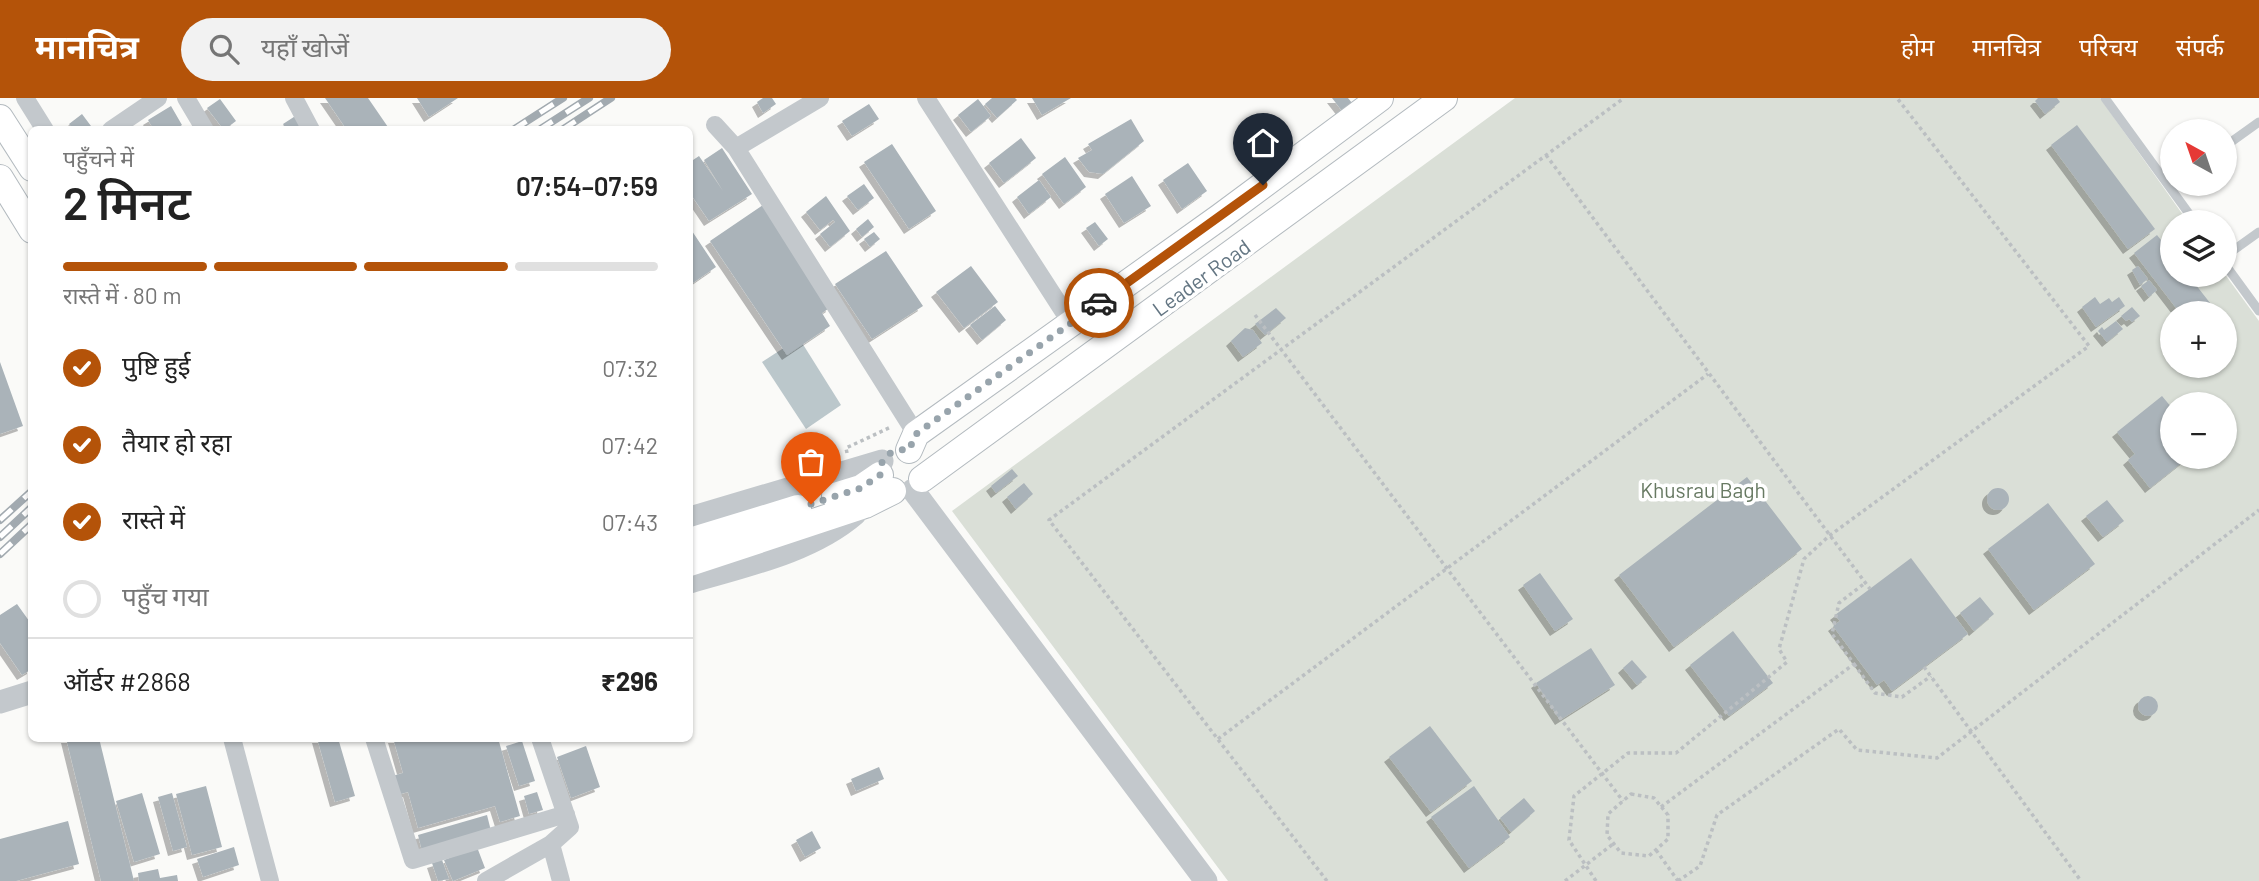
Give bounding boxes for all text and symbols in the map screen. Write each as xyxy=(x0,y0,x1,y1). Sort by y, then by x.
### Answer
search box xyxy=(181,18,671,81)
text: मानचित्र xyxy=(35,26,139,66)
icon: search xyxy=(205,30,243,68)
text: यहाँ खोजें xyxy=(261,31,349,62)
text: होम xyxy=(1901,32,1934,61)
text: मानचित्र xyxy=(1972,32,2041,61)
text: परिचय xyxy=(2079,32,2138,61)
text: संपर्क xyxy=(2176,32,2224,61)
pin xyxy=(1233,113,1293,185)
north arrow xyxy=(2160,119,2236,196)
map controls xyxy=(2160,119,2237,469)
icon: home xyxy=(1244,124,1282,162)
text: पहुँचने में xyxy=(63,144,134,172)
text: 07:54–07:59 xyxy=(516,170,658,201)
text: 2 मिनट xyxy=(63,174,191,229)
button: layers xyxy=(2160,210,2237,287)
street label: Leader Road xyxy=(1147,233,1255,321)
courier xyxy=(1064,268,1134,338)
text: रास्ते में · 80 m xyxy=(63,281,181,309)
icon: car xyxy=(1080,284,1118,322)
button: + xyxy=(2160,301,2237,378)
icon: check xyxy=(63,349,101,387)
text: पुष्टि हुई xyxy=(122,349,190,380)
text: 07:32 xyxy=(602,354,658,382)
button: − xyxy=(2160,392,2237,469)
icon: check xyxy=(63,426,101,464)
text: तैयार हो रहा xyxy=(122,426,231,457)
text: 07:42 xyxy=(601,431,658,459)
pin xyxy=(781,432,841,504)
icon: bag xyxy=(792,443,830,481)
park label: Khusrau Bagh xyxy=(1640,477,1766,502)
icon: check xyxy=(63,503,101,541)
text: रास्ते में xyxy=(122,503,185,534)
text: 07:43 xyxy=(602,508,658,536)
text: पहुँच गया xyxy=(122,580,209,611)
text: ऑर्डर #2868 xyxy=(63,665,191,696)
text: ₹296 xyxy=(601,665,658,696)

